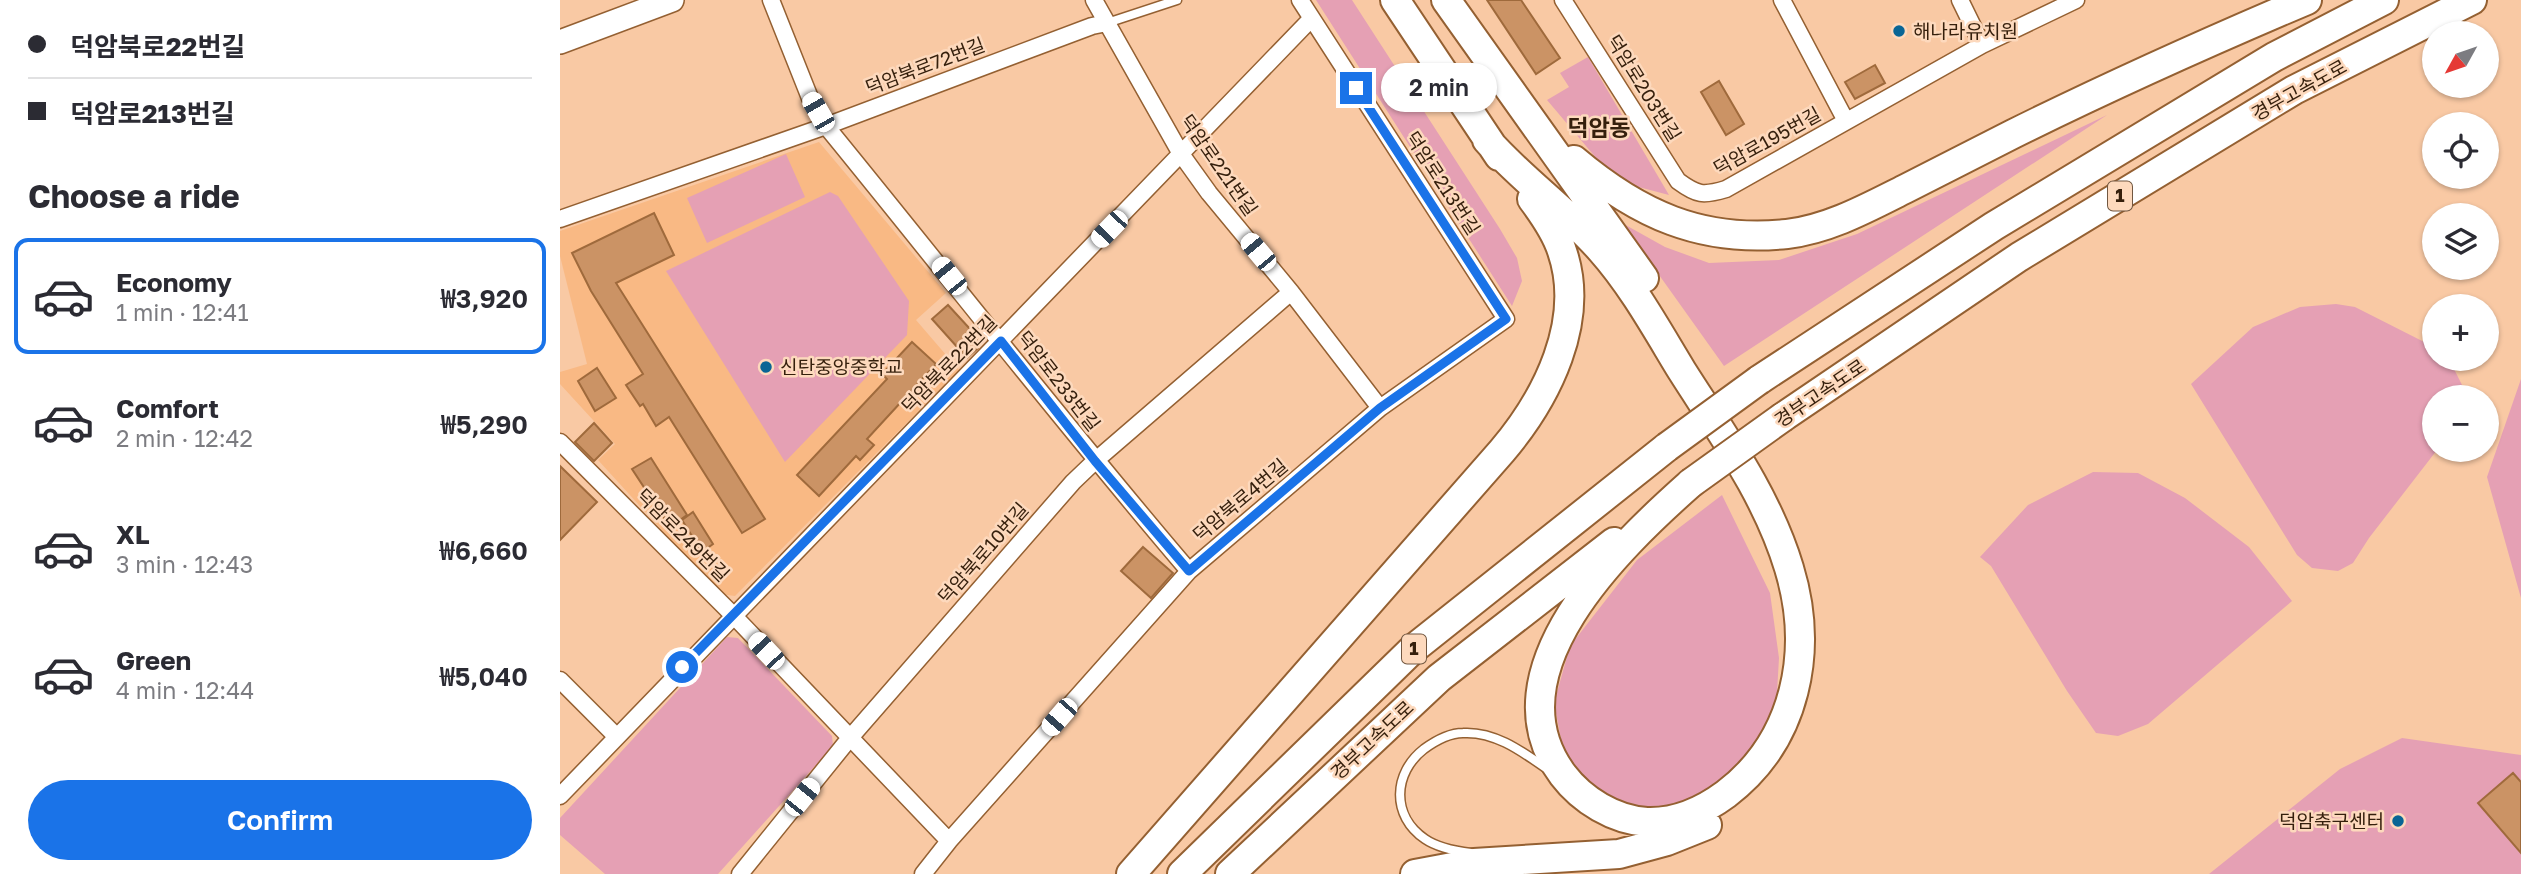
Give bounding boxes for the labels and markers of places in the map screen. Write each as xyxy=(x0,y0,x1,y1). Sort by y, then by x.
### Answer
place label: 해나라유치원 xyxy=(1913,19,2018,42)
marker: 해나라유치원 xyxy=(1891,23,1907,39)
place label: 신탄중앙중학교 xyxy=(780,355,902,378)
marker: 신탄중앙중학교 xyxy=(758,359,774,375)
place label: 덕암축구센터 xyxy=(2279,809,2384,832)
marker: 덕암축구센터 xyxy=(2390,813,2406,829)

